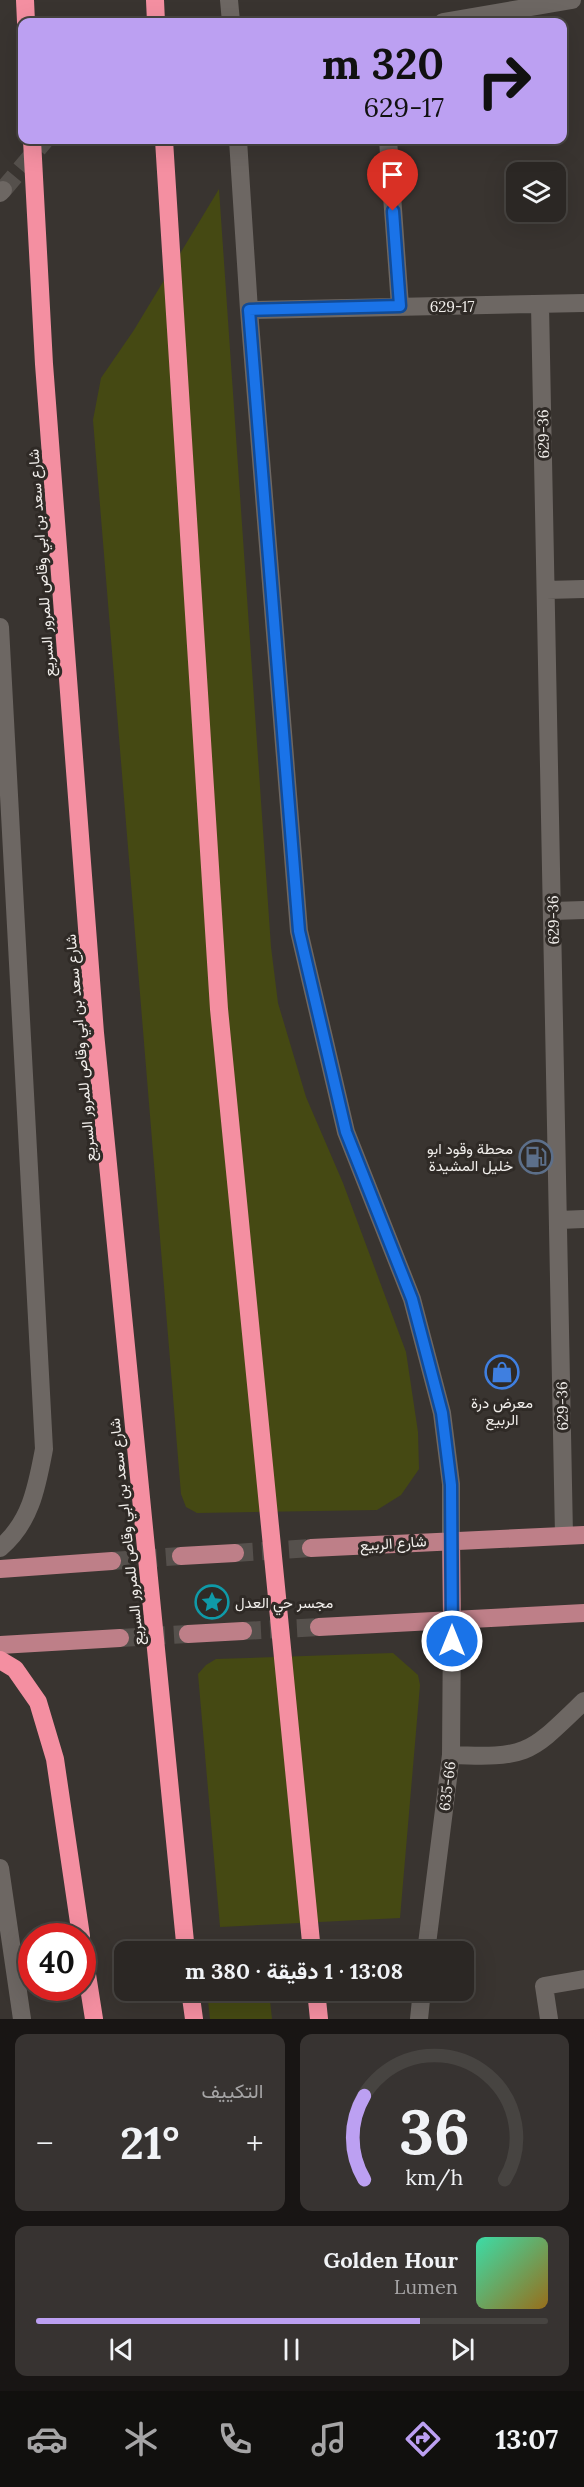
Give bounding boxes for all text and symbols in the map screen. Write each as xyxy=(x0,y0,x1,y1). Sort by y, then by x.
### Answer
text: 320 m xyxy=(322,37,444,91)
icon: right xyxy=(465,42,543,120)
text: 629-17 xyxy=(364,90,444,124)
pin xyxy=(367,149,418,211)
icon: arrive xyxy=(376,158,409,191)
map controls xyxy=(506,162,566,222)
button: layers xyxy=(506,162,566,222)
street label: 629-17 xyxy=(430,297,474,316)
street label: 629-36 xyxy=(533,409,553,459)
street label: شارع سعد بن ابي وقاص للمرور السريع xyxy=(24,448,62,678)
street label: 629-36 xyxy=(543,895,563,945)
street label: شارع سعد بن ابي وقاص للمرور السريع xyxy=(61,933,103,1163)
place label: محطة وقود ابو خليل المشيدة xyxy=(427,1139,513,1175)
fuel station icon: محطة وقود ابو خليل المشيدة xyxy=(518,1139,554,1175)
shop icon: معرض درة الربيع xyxy=(484,1354,520,1390)
street label: 629-36 xyxy=(552,1381,572,1431)
place label: معرض درة الربيع xyxy=(471,1393,533,1431)
street label: شارع سعد بن ابي وقاص للمرور السريع xyxy=(105,1417,151,1647)
street label: شارع الربيع xyxy=(359,1531,427,1557)
place icon: مجسر حي العدل xyxy=(194,1584,230,1620)
place label: مجسر حي العدل xyxy=(235,1593,333,1616)
position arrow xyxy=(420,1609,484,1673)
street label: 635-66 xyxy=(435,1760,459,1812)
speed limit sign: 40 xyxy=(18,1923,96,2001)
text: 13:08 · 1 دقيقة · 380 m xyxy=(185,1957,403,1985)
text: التكييف xyxy=(201,2078,264,2103)
text: 36 xyxy=(399,2091,470,2171)
text: 21° xyxy=(120,2114,179,2171)
text: − xyxy=(36,2122,54,2164)
text: + xyxy=(246,2122,263,2164)
text: km/h xyxy=(405,2163,463,2191)
text: Golden Hour xyxy=(324,2246,458,2274)
text: Lumen xyxy=(394,2274,458,2299)
icon: previous xyxy=(105,2333,138,2366)
icon: pause xyxy=(275,2333,308,2366)
icon: next xyxy=(446,2333,479,2366)
icon: car xyxy=(26,2418,68,2460)
icon: climate xyxy=(120,2418,162,2460)
icon: phone xyxy=(214,2418,256,2460)
icon: music xyxy=(308,2418,350,2460)
icon: directions xyxy=(402,2418,444,2460)
text: 13:07 xyxy=(495,2422,558,2456)

